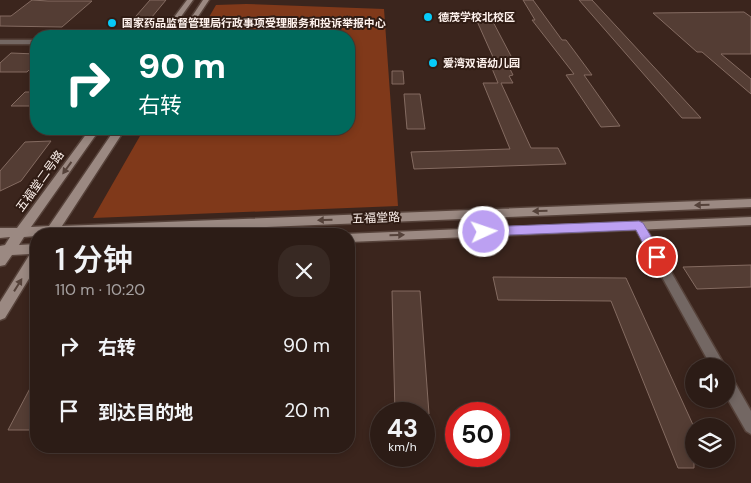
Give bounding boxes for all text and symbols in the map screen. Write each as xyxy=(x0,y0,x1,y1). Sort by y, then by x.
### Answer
place label: 德茂学校北校区 xyxy=(438,10,515,24)
marker: 德茂学校北校区 xyxy=(422,11,434,23)
place label: 国家药品监督管理局行政事项受理服务和投诉举报中心 xyxy=(122,16,386,30)
marker: 国家药品监督管理局行政事项受理服务和投诉举报中心 xyxy=(106,17,118,29)
text: 90 m xyxy=(138,43,226,89)
icon: right xyxy=(55,50,120,115)
place label: 爱湾双语幼儿园 xyxy=(443,56,520,70)
marker: 爱湾双语幼儿园 xyxy=(427,57,439,69)
text: 右转 xyxy=(138,91,182,120)
street label: 五福堂二号路 xyxy=(12,147,68,215)
one-way arrow xyxy=(62,161,72,175)
one-way arrow xyxy=(694,201,710,209)
position arrow xyxy=(457,205,509,257)
one-way arrow xyxy=(532,208,548,216)
street label: 五福堂路 xyxy=(352,209,400,227)
one-way arrow xyxy=(317,217,333,225)
one-way arrow xyxy=(390,231,406,239)
pin xyxy=(636,236,678,278)
text: 1 分钟 xyxy=(55,240,133,279)
icon: arrive xyxy=(643,243,671,271)
button: close xyxy=(278,245,330,297)
one-way arrow xyxy=(14,278,23,291)
text: 110 m · 10:20 xyxy=(55,279,145,300)
icon: right xyxy=(55,332,83,360)
text: 90 m xyxy=(283,333,330,358)
text: 右转 xyxy=(98,335,136,360)
map controls xyxy=(685,358,735,468)
button: sound xyxy=(685,358,735,408)
icon: arrive xyxy=(55,397,83,425)
text: 20 m xyxy=(284,398,330,423)
text: 到达目的地 xyxy=(98,400,193,425)
speed limit sign: 50 xyxy=(445,402,510,467)
text: 43 xyxy=(387,412,418,445)
button: layers xyxy=(685,418,735,468)
text: km/h xyxy=(388,439,417,455)

